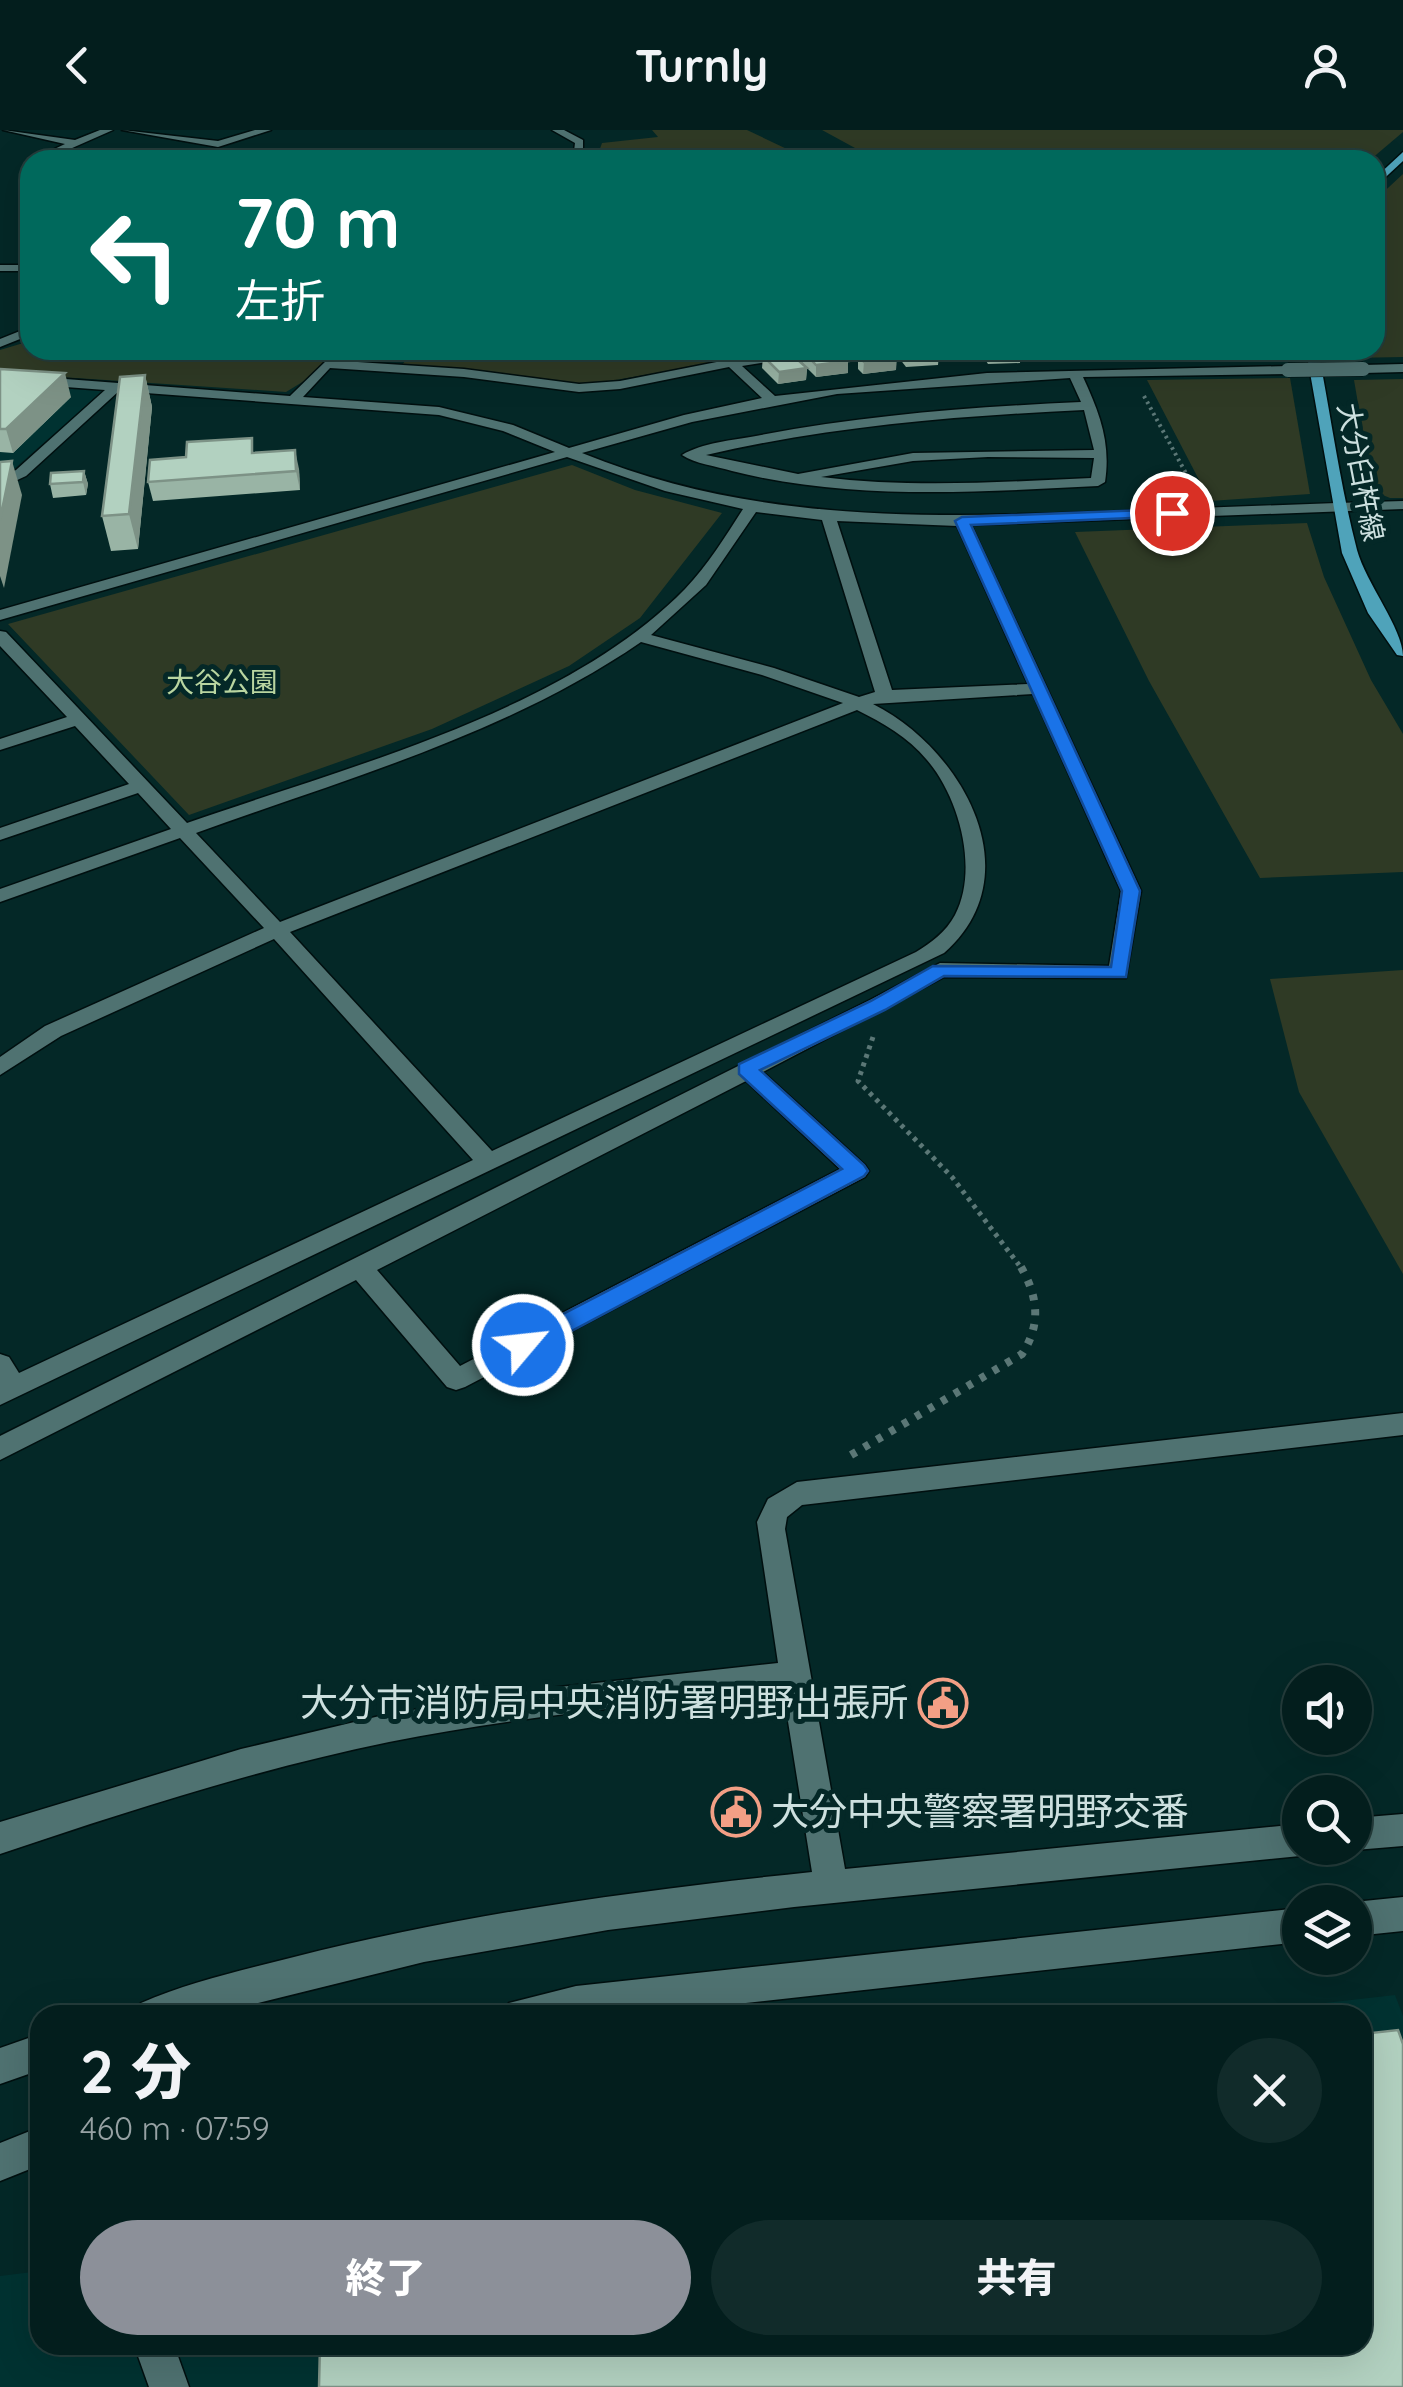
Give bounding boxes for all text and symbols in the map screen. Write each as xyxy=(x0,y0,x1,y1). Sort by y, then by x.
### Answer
text: Turnly xyxy=(635,37,768,93)
icon: back xyxy=(50,38,105,93)
icon: person xyxy=(1298,38,1353,93)
text: 70 m xyxy=(235,178,401,266)
icon: left xyxy=(70,190,200,320)
text: 左折 xyxy=(235,272,325,328)
street label: 大分臼杵線 xyxy=(1331,400,1392,544)
pin xyxy=(1130,471,1215,556)
icon: arrive xyxy=(1145,486,1200,541)
park label: 大谷公園 xyxy=(166,664,278,699)
position arrow xyxy=(471,1293,575,1397)
map controls xyxy=(1282,1665,1372,1975)
button: sound xyxy=(1282,1665,1372,1755)
public building icon: 大分市消防局中央消防署明野出張所 xyxy=(917,1677,969,1729)
place label: 大分市消防局中央消防署明野出張所 xyxy=(300,1678,908,1726)
button: search xyxy=(1282,1775,1372,1865)
public building icon: 大分中央警察署明野交番 xyxy=(710,1786,762,1838)
place label: 大分中央警察署明野交番 xyxy=(771,1787,1189,1835)
button: layers xyxy=(1282,1885,1372,1975)
text: 2 分 xyxy=(80,2033,191,2108)
button: close xyxy=(1217,2038,1322,2143)
text: 460 m · 07:59 xyxy=(80,2108,270,2148)
button: 終了 xyxy=(80,2220,691,2335)
button: 共有 xyxy=(711,2220,1322,2335)

